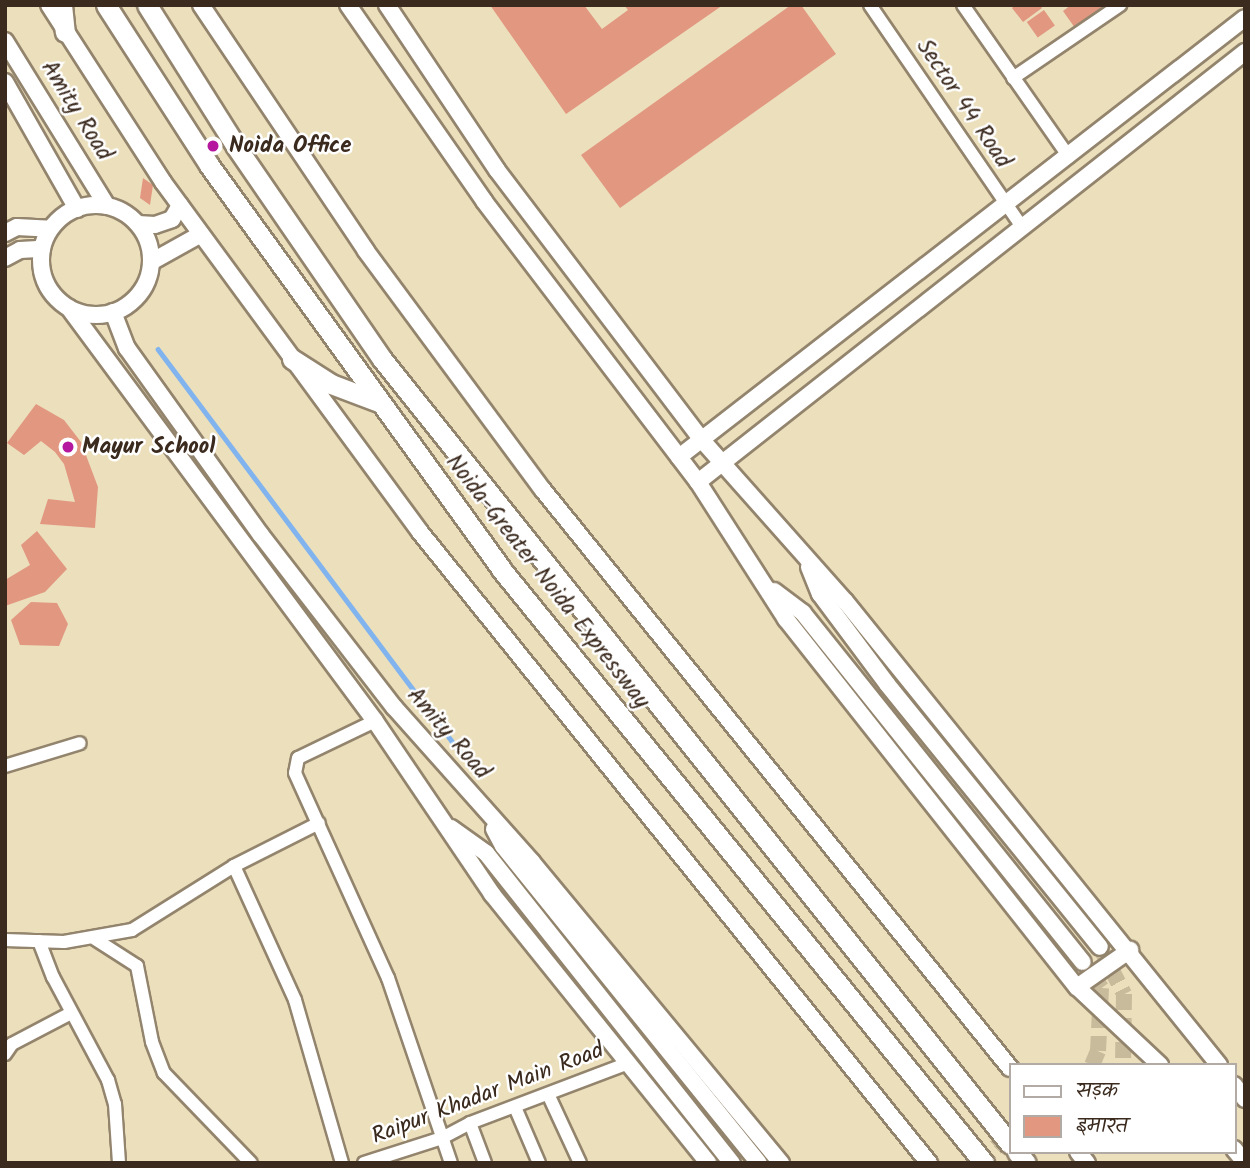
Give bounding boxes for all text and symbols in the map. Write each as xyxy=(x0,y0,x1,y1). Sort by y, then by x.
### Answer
street label: Sector 44 Road xyxy=(910,34,1016,174)
street label: Amity Road xyxy=(34,56,118,166)
place label: Noida Office xyxy=(229,132,352,160)
marker: Noida Office xyxy=(203,136,223,156)
place label: Mayur School xyxy=(82,433,215,461)
marker: Mayur School xyxy=(60,439,76,455)
street label: Noida-Greater Noida Expressway xyxy=(439,449,655,715)
street label: Amity Road xyxy=(401,682,495,786)
street label: Raipur Khadar Main Road xyxy=(368,1037,608,1151)
legend xyxy=(1009,1063,1236,1154)
text: सड़क xyxy=(1076,1075,1118,1108)
text: इमारत xyxy=(1076,1110,1128,1143)

